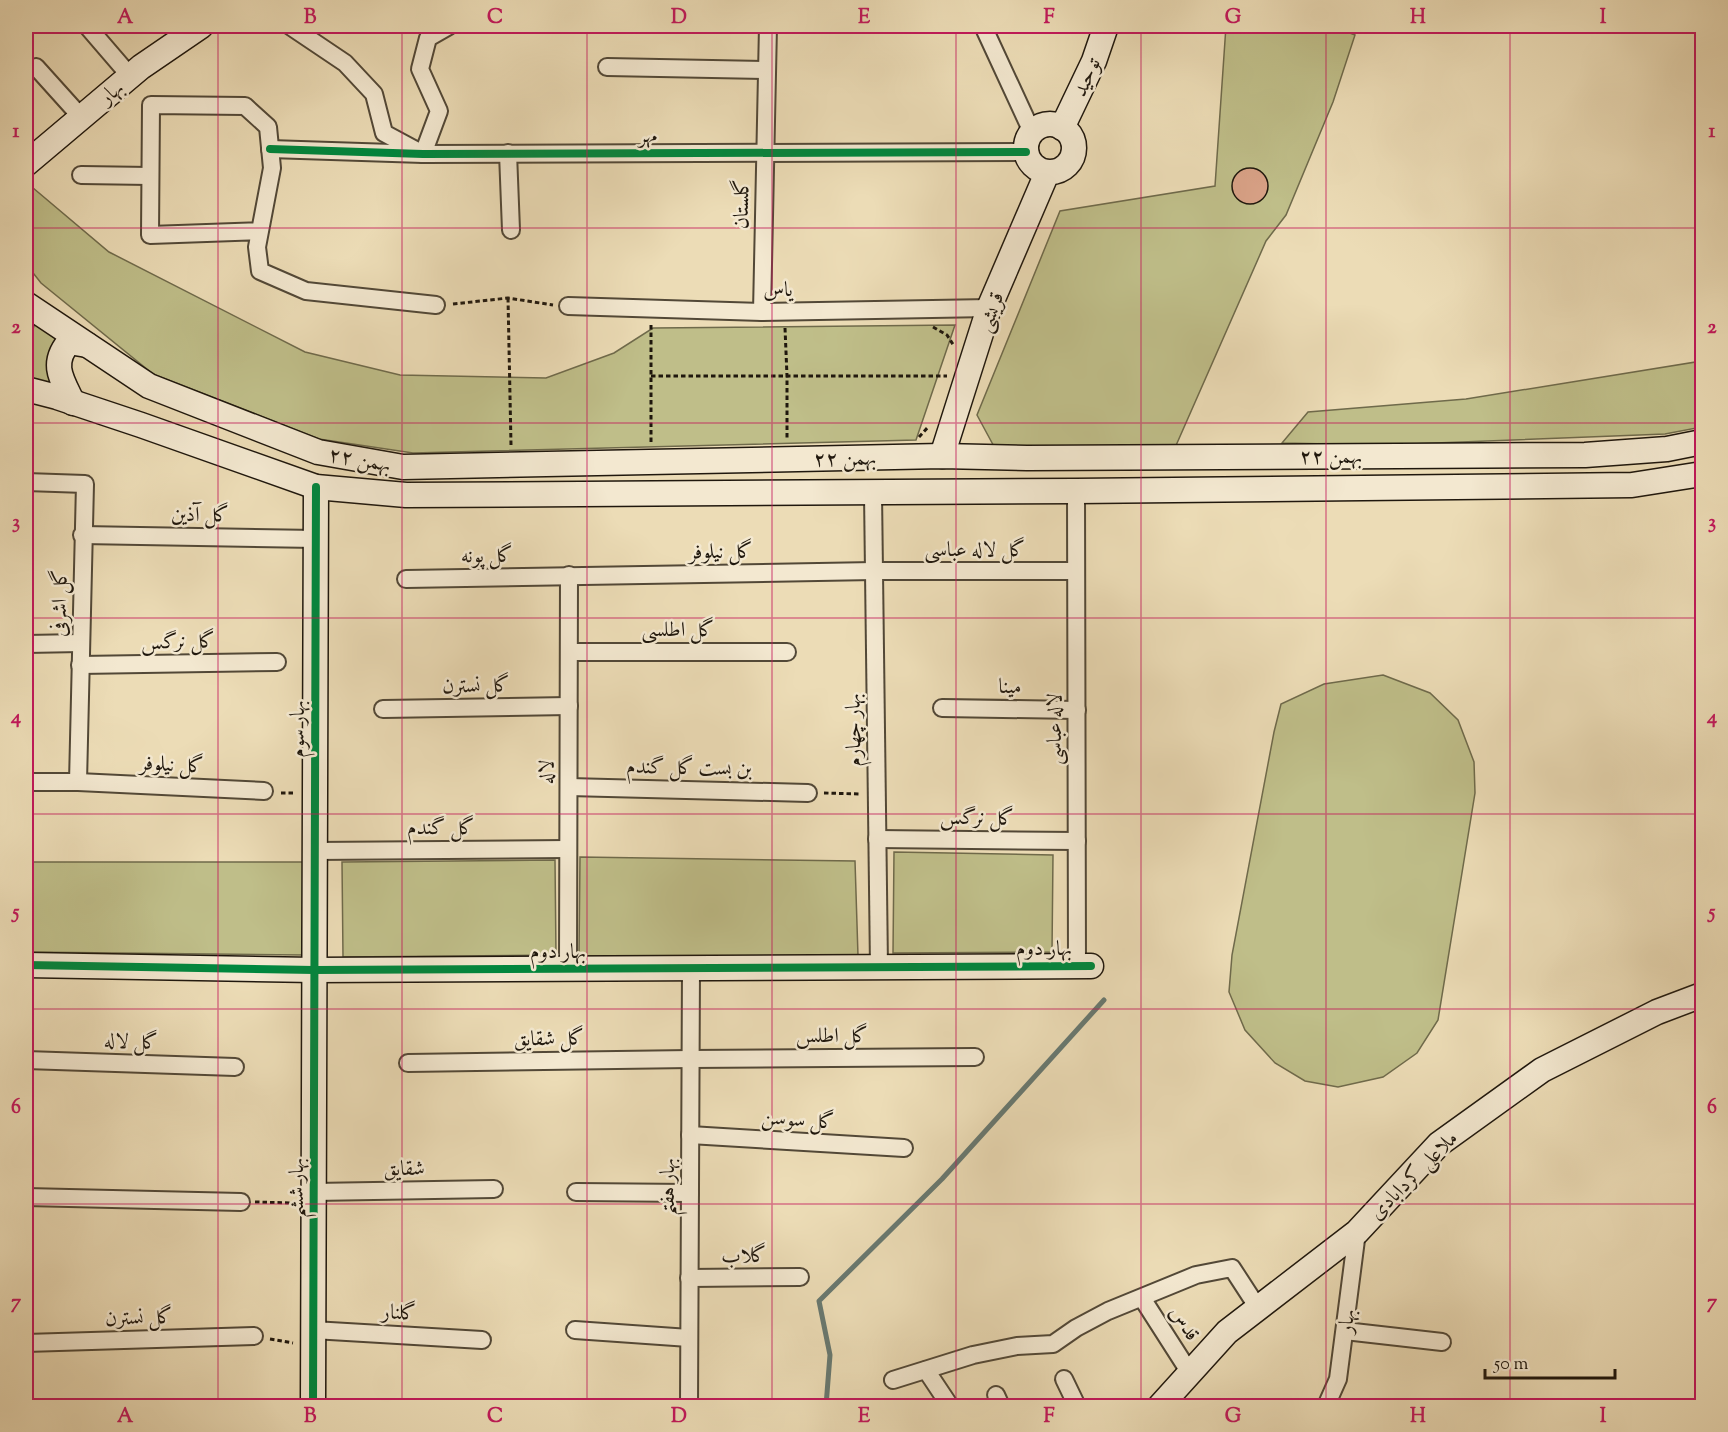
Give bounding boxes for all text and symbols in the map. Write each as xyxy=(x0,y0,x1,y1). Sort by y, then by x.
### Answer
text: A xyxy=(117,4,134,33)
text: B xyxy=(304,4,317,33)
text: C xyxy=(487,4,503,33)
text: D xyxy=(671,4,687,33)
text: E xyxy=(858,4,871,33)
text: F xyxy=(1043,4,1055,33)
text: G xyxy=(1225,4,1242,33)
text: H xyxy=(1410,4,1426,33)
text: I xyxy=(1600,4,1607,33)
street label: توحید xyxy=(1066,53,1110,102)
street label: بهار xyxy=(92,74,131,114)
text: 1 xyxy=(13,118,20,147)
text: 1 xyxy=(1709,118,1716,147)
street label: مهر xyxy=(637,122,657,152)
street label: گلستان xyxy=(728,179,758,229)
street label: یاس xyxy=(763,276,794,306)
street label: قریشی xyxy=(970,288,1013,337)
text: 2 xyxy=(11,314,21,343)
text: 2 xyxy=(1707,314,1717,343)
street label: ۲۲ بهمن xyxy=(326,441,393,481)
street label: ۲۲ بهمن xyxy=(1300,443,1362,473)
street label: ۲۲ بهمن xyxy=(813,444,877,476)
street label: گل آذین xyxy=(171,500,229,532)
text: 3 xyxy=(12,509,20,538)
text: 3 xyxy=(1708,509,1716,538)
street label: گل لاله عباسی xyxy=(924,536,1026,566)
street label: گل نیلوفر xyxy=(687,537,753,569)
street label: گل پونه xyxy=(460,542,514,572)
street label: گل اشرفی xyxy=(45,569,77,637)
street label: گل اطلسی xyxy=(641,616,715,646)
street label: گل نرگس xyxy=(141,627,215,659)
street label: گل نسترن xyxy=(442,671,510,703)
street label: مینا xyxy=(998,673,1022,703)
street label: بهار چهارم xyxy=(839,693,872,767)
street label: لاله عباسی xyxy=(1041,693,1071,765)
street label: بهار سوم xyxy=(284,700,315,758)
text: 4 xyxy=(10,704,21,733)
text: 4 xyxy=(1706,704,1717,733)
street label: گل نیلوفر xyxy=(137,749,205,783)
street label: بن بست گل گندم xyxy=(626,753,752,786)
street label: لاله xyxy=(533,760,563,784)
street label: گل نرگس xyxy=(940,803,1014,835)
street label: گل گندم xyxy=(407,814,475,845)
text: 5 xyxy=(11,899,20,928)
text: 5 xyxy=(1707,899,1716,928)
street label: بهار دوم xyxy=(1016,935,1072,966)
street label: بهار دوم xyxy=(530,938,586,969)
street label: گل اطلس xyxy=(796,1022,868,1052)
street label: گل شقایق xyxy=(513,1024,585,1056)
street label: گل لاله xyxy=(103,1027,159,1059)
text: 6 xyxy=(11,1094,21,1123)
text: 6 xyxy=(1707,1094,1717,1123)
street label: گل سوسن xyxy=(760,1103,836,1139)
street label: ملاعلی کردابادی xyxy=(1363,1125,1466,1228)
street label: شقایق xyxy=(383,1155,425,1185)
street label: بهار ششم xyxy=(283,1158,317,1218)
street label: بهار هفتم xyxy=(654,1158,688,1216)
street label: گلاب xyxy=(721,1242,767,1272)
text: 7 xyxy=(11,1289,22,1318)
text: 7 xyxy=(1707,1289,1718,1318)
street label: گلنار xyxy=(379,1298,417,1330)
street label: قدس xyxy=(1161,1300,1206,1348)
street label: گل نسترن xyxy=(105,1303,174,1335)
street label: بهار xyxy=(1331,1307,1364,1337)
scale bar xyxy=(1485,1342,1616,1380)
text: 50 m xyxy=(1493,1352,1529,1378)
text: A xyxy=(117,1403,134,1432)
text: B xyxy=(304,1403,317,1432)
text: C xyxy=(487,1403,503,1432)
text: D xyxy=(671,1403,687,1432)
text: E xyxy=(858,1403,871,1432)
text: F xyxy=(1043,1403,1055,1432)
text: G xyxy=(1225,1403,1242,1432)
text: H xyxy=(1410,1403,1426,1432)
text: I xyxy=(1600,1403,1607,1432)

